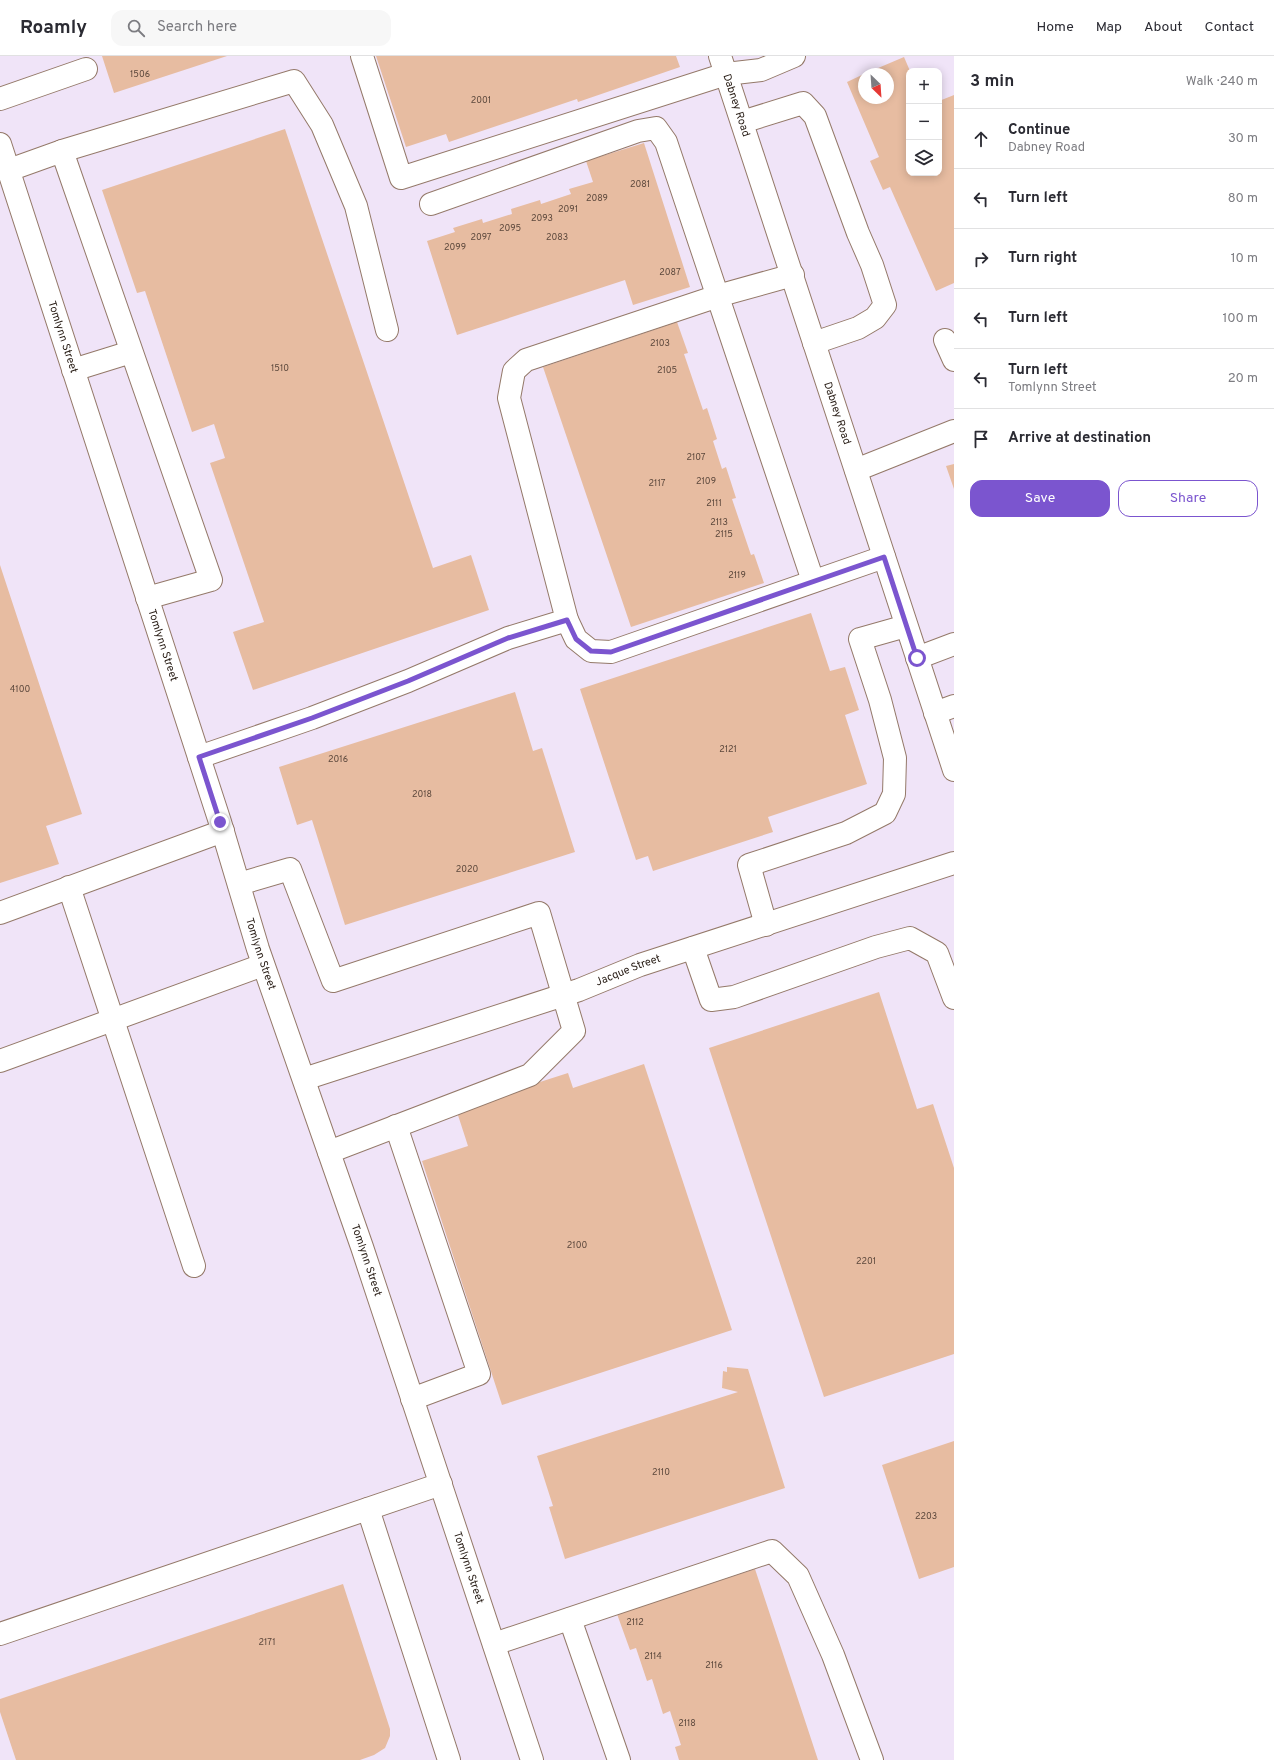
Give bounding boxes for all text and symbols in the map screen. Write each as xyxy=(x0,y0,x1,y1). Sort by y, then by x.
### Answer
search box xyxy=(111,10,391,46)
text: Roamly xyxy=(20,16,87,40)
icon: search xyxy=(125,17,147,39)
text: Search here xyxy=(157,18,237,37)
text: Home xyxy=(1037,19,1074,36)
text: Map xyxy=(1096,19,1122,36)
text: About xyxy=(1144,19,1183,36)
text: Contact xyxy=(1205,19,1254,36)
north arrow xyxy=(858,68,894,104)
map controls xyxy=(906,68,942,176)
button: + xyxy=(906,68,942,104)
house number: 1506 xyxy=(130,69,150,80)
text: 3 min xyxy=(970,71,1014,93)
street label: Dabney Road xyxy=(719,72,753,139)
text: Walk · 240 m xyxy=(1186,74,1258,90)
house number: 2001 xyxy=(471,95,491,106)
button: − xyxy=(906,104,942,140)
text: Continue xyxy=(1008,121,1070,140)
icon: ahead xyxy=(970,128,992,150)
text: 30 m xyxy=(1228,131,1258,147)
button: layers xyxy=(906,140,942,176)
text: Dabney Road xyxy=(1008,140,1085,156)
house number: 2081 xyxy=(630,179,650,190)
icon: left xyxy=(970,188,992,210)
text: Turn left xyxy=(1008,189,1068,208)
text: 80 m xyxy=(1228,191,1258,207)
house number: 2089 xyxy=(586,193,608,204)
house number: 2091 xyxy=(558,204,578,215)
house number: 2093 xyxy=(531,213,553,224)
house number: 2095 xyxy=(499,223,521,234)
house number: 2097 xyxy=(470,232,492,243)
house number: 2083 xyxy=(546,232,568,243)
house number: 2099 xyxy=(444,242,466,253)
icon: right xyxy=(970,248,992,270)
text: Turn right xyxy=(1008,249,1077,268)
text: 10 m xyxy=(1231,251,1258,267)
house number: 2087 xyxy=(659,267,681,278)
street label: Tomlynn Street xyxy=(44,299,81,375)
icon: left xyxy=(970,308,992,330)
text: Turn left xyxy=(1008,309,1068,328)
text: 100 m xyxy=(1222,311,1258,327)
house number: 2103 xyxy=(650,338,670,349)
text: Turn left xyxy=(1008,361,1068,380)
house number: 1510 xyxy=(271,363,289,374)
house number: 2105 xyxy=(657,365,677,376)
icon: left xyxy=(970,368,992,390)
text: 20 m xyxy=(1228,371,1258,387)
street label: Dabney Road xyxy=(820,380,854,446)
text: Tomlynn Street xyxy=(1008,380,1097,396)
icon: arrive xyxy=(970,428,992,450)
text: Arrive at destination xyxy=(1008,429,1151,448)
house number: 2107 xyxy=(686,452,706,463)
house number: 2109 xyxy=(696,476,716,487)
house number: 2117 xyxy=(649,478,666,489)
button: Save xyxy=(970,480,1110,517)
button: Share xyxy=(1118,480,1258,517)
house number: 2111 xyxy=(706,498,722,509)
house number: 2113 xyxy=(710,517,728,528)
house number: 2115 xyxy=(715,529,733,540)
house number: 2119 xyxy=(728,570,746,581)
street label: Tomlynn Street xyxy=(144,607,181,683)
route start xyxy=(908,649,926,667)
house number: 4100 xyxy=(10,684,30,695)
house number: 2121 xyxy=(719,744,737,755)
house number: 2016 xyxy=(328,754,348,765)
house number: 2018 xyxy=(412,789,432,800)
route end xyxy=(211,813,229,831)
house number: 2020 xyxy=(456,864,479,875)
street label: Tomlynn Street xyxy=(242,916,279,992)
street label: Jacque Street xyxy=(594,952,663,989)
street label: Tomlynn Street xyxy=(348,1222,385,1298)
house number: 2100 xyxy=(567,1240,587,1251)
house number: 2201 xyxy=(856,1256,876,1267)
house number: 2110 xyxy=(652,1467,670,1478)
house number: 2203 xyxy=(915,1511,937,1522)
street label: Tomlynn Street xyxy=(450,1530,487,1606)
house number: 2112 xyxy=(626,1617,644,1628)
house number: 2171 xyxy=(258,1637,276,1648)
house number: 2114 xyxy=(644,1651,662,1662)
house number: 2116 xyxy=(705,1660,723,1671)
house number: 2118 xyxy=(678,1718,696,1729)

